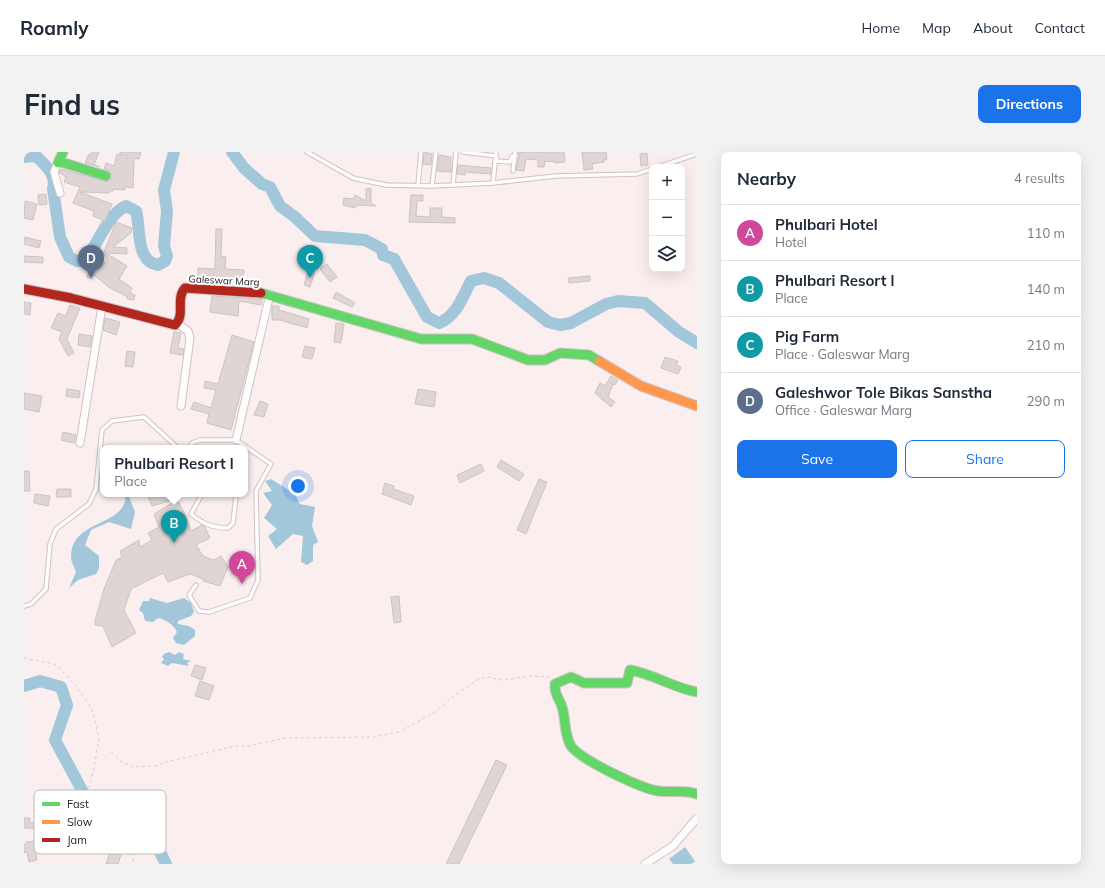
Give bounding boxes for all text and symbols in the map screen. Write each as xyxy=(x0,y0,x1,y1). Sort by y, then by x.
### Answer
text: Roamly xyxy=(20,16,88,40)
text: Home xyxy=(861,19,900,37)
text: Map xyxy=(922,19,951,37)
text: About xyxy=(973,19,1013,37)
text: Contact xyxy=(1035,19,1085,37)
button: Directions xyxy=(978,85,1081,123)
text: Find us xyxy=(24,87,120,122)
map controls xyxy=(649,164,685,272)
button: + xyxy=(649,164,685,200)
text: Nearby xyxy=(737,168,796,189)
text: 4 results xyxy=(1014,170,1065,186)
button: − xyxy=(649,200,685,236)
text: Phulbari Hotel xyxy=(775,215,878,234)
text: A xyxy=(745,225,755,241)
text: 110 m xyxy=(1027,225,1065,241)
text: Hotel xyxy=(775,234,807,250)
button: layers xyxy=(649,236,685,272)
pin: D xyxy=(78,245,104,278)
pin: C xyxy=(297,245,323,278)
text: Phulbari Resort l xyxy=(775,271,894,290)
street label: Galeswar Marg xyxy=(188,272,260,289)
text: B xyxy=(746,281,754,297)
text: 140 m xyxy=(1027,281,1065,297)
text: Place xyxy=(775,290,808,306)
text: Pig Farm xyxy=(775,327,839,346)
text: C xyxy=(746,337,754,353)
text: 210 m xyxy=(1027,337,1065,353)
text: Place · Galeswar Marg xyxy=(775,346,910,362)
text: Galeshwor Tole Bikas Sanstha xyxy=(775,383,992,402)
text: D xyxy=(745,393,755,409)
text: 290 m xyxy=(1027,393,1065,409)
text: Office · Galeswar Marg xyxy=(775,402,912,418)
button: Save xyxy=(737,440,897,478)
button: Share xyxy=(905,440,1065,478)
popup xyxy=(100,445,248,497)
text: Phulbari Resort l xyxy=(114,454,234,473)
text: Place xyxy=(114,473,147,489)
your location xyxy=(288,476,308,496)
pin: B xyxy=(161,510,187,543)
pin: A xyxy=(229,551,255,584)
legend xyxy=(34,790,166,854)
text: Fast xyxy=(67,797,89,811)
text: Slow xyxy=(67,815,93,829)
text: Jam xyxy=(67,833,87,847)

